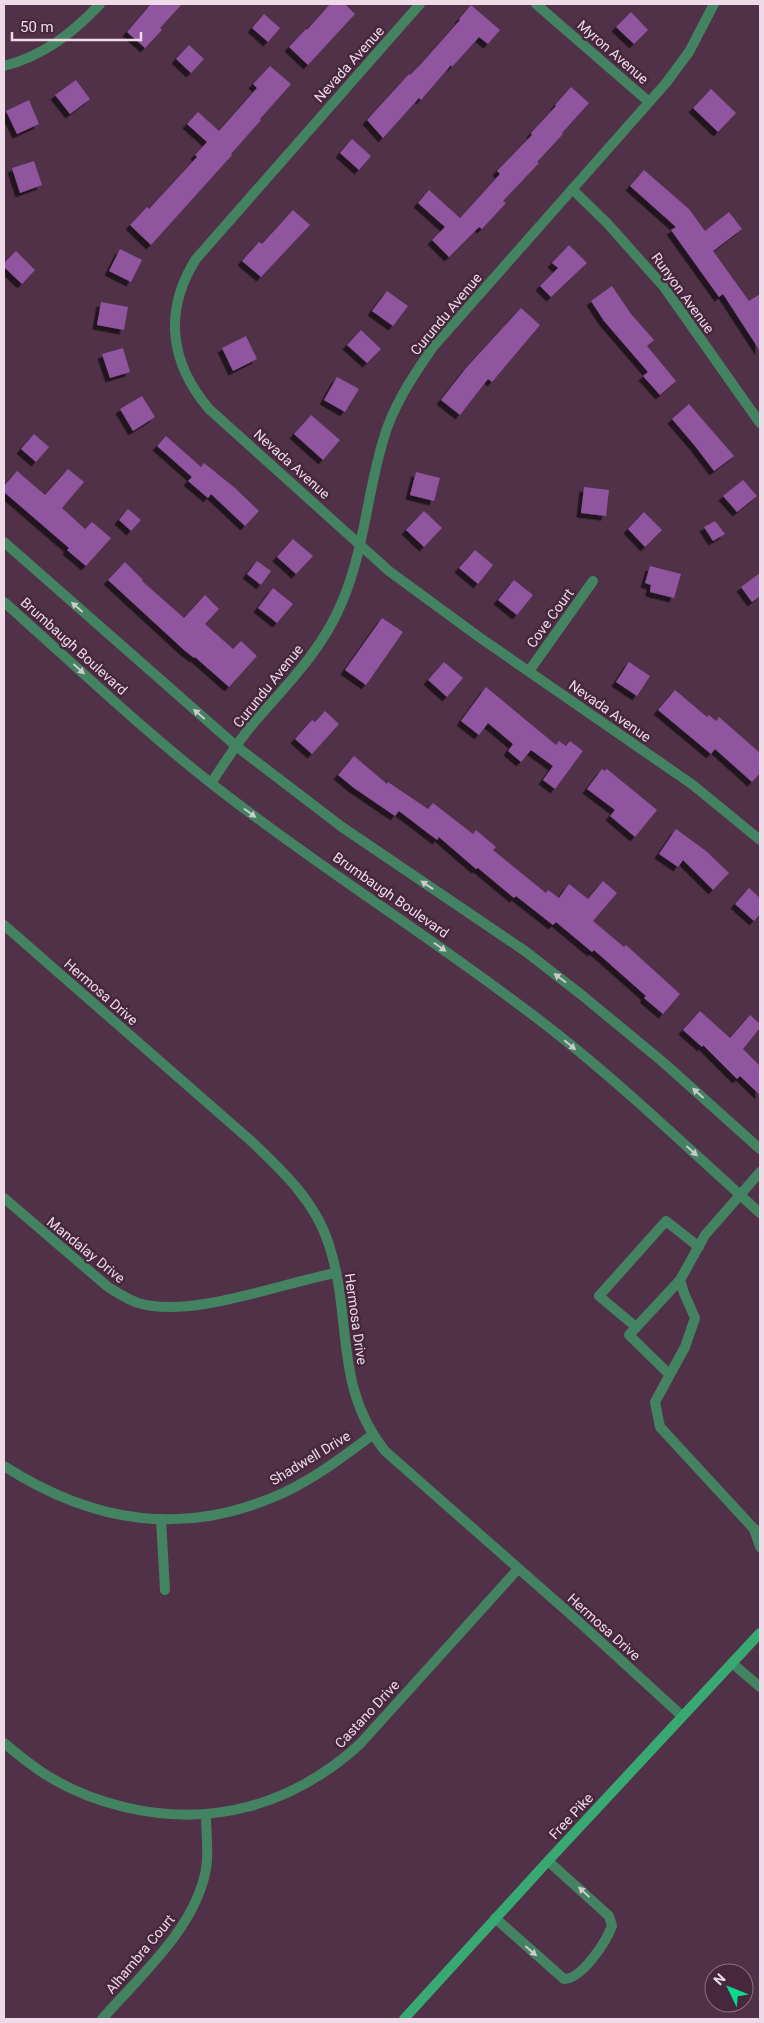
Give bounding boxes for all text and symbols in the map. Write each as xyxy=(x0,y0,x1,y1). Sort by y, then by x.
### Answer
scale bar xyxy=(12,10,141,42)
street label: Myron Avenue xyxy=(574,17,652,87)
text: 50 m xyxy=(20,18,54,36)
street label: Nevada Avenue xyxy=(311,23,387,105)
street label: Runyon Avenue xyxy=(648,250,718,336)
street label: Curundu Avenue xyxy=(407,270,485,358)
street label: Nevada Avenue xyxy=(251,426,333,502)
street label: Cove Court xyxy=(523,585,577,651)
street label: Brumbaugh Boulevard xyxy=(17,594,131,698)
one-way arrow xyxy=(71,602,83,613)
street label: Curundu Avenue xyxy=(230,641,306,731)
one-way arrow xyxy=(73,664,86,675)
street label: Nevada Avenue xyxy=(566,677,654,745)
one-way arrow xyxy=(194,708,206,720)
one-way arrow xyxy=(243,808,257,818)
street label: Brumbaugh Boulevard xyxy=(330,849,452,941)
one-way arrow xyxy=(420,880,433,890)
one-way arrow xyxy=(434,942,447,952)
street label: Hermosa Drive xyxy=(61,956,141,1028)
one-way arrow xyxy=(554,973,567,984)
one-way arrow xyxy=(563,1039,576,1050)
one-way arrow xyxy=(691,1088,704,1099)
one-way arrow xyxy=(686,1145,698,1157)
street label: Mandalay Drive xyxy=(44,1214,128,1286)
street label: Hermosa Drive xyxy=(342,1272,370,1366)
street label: Shadwell Drive xyxy=(267,1428,353,1488)
street label: Hermosa Drive xyxy=(564,1590,644,1664)
street label: Castano Drive xyxy=(332,1677,402,1751)
street label: Free Pike xyxy=(546,1790,596,1842)
one-way arrow xyxy=(579,1886,591,1898)
street label: Alhambra Court xyxy=(102,1911,178,1997)
one-way arrow xyxy=(525,1945,537,1957)
north arrow xyxy=(704,1963,754,2013)
text: N xyxy=(710,1970,729,1988)

